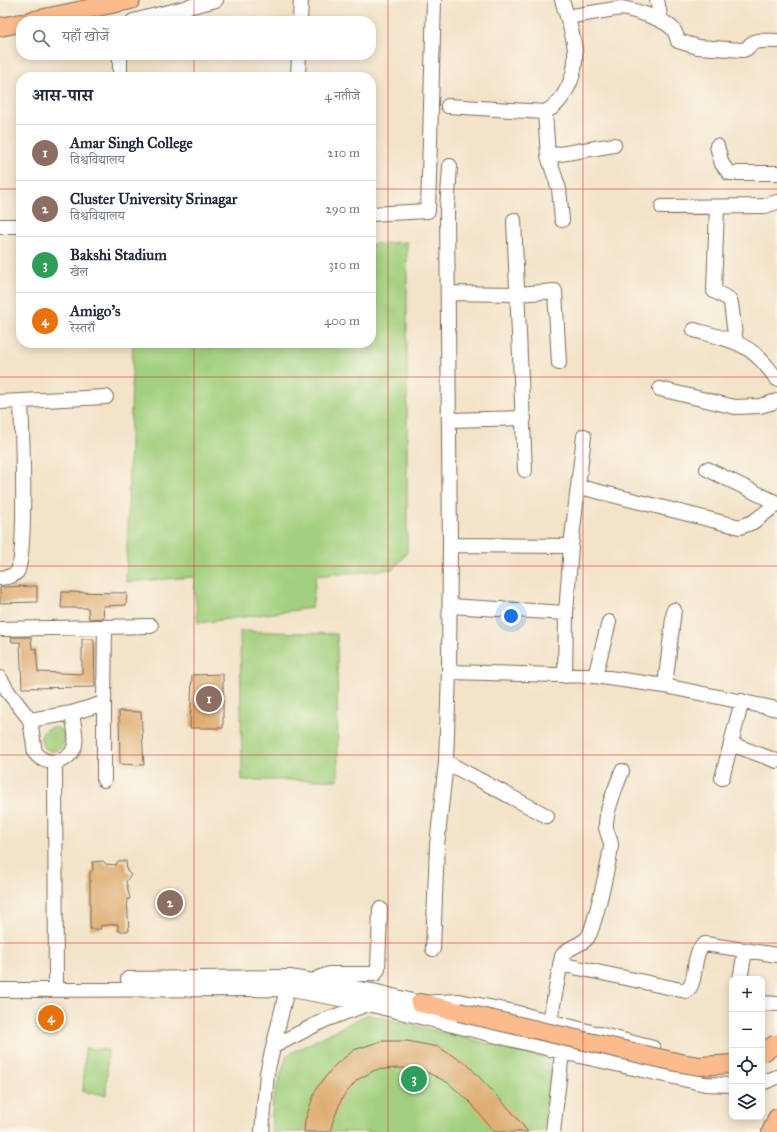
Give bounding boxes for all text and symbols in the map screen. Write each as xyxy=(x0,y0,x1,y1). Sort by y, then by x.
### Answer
search box xyxy=(16,16,376,60)
icon: search xyxy=(30,27,52,49)
text: यहाँ खोजें xyxy=(62,27,109,45)
text: आस-पास xyxy=(32,85,93,106)
text: 4 नतीजे xyxy=(324,88,360,104)
text: Amar Singh College xyxy=(70,134,193,152)
text: 1 xyxy=(42,145,48,161)
text: 210 m xyxy=(327,145,360,161)
text: विश्वविद्यालय xyxy=(70,152,125,168)
text: Cluster University Srinagar xyxy=(70,190,237,208)
text: 2 xyxy=(42,201,48,217)
text: 290 m xyxy=(325,201,360,217)
text: विश्वविद्यालय xyxy=(70,208,125,224)
text: Bakshi Stadium xyxy=(70,246,167,264)
text: 3 xyxy=(42,257,48,273)
text: 310 m xyxy=(328,257,360,273)
text: खेल xyxy=(70,264,88,280)
text: Amigo's xyxy=(70,302,121,320)
text: 4 xyxy=(41,313,49,329)
text: 400 m xyxy=(324,313,360,329)
text: रेस्तराँ xyxy=(70,320,95,336)
your location xyxy=(501,606,521,626)
pin: 1 xyxy=(196,684,222,714)
pin: 2 xyxy=(157,888,183,918)
map controls xyxy=(729,976,765,1120)
button: + xyxy=(729,976,765,1012)
pin: 4 xyxy=(38,1003,64,1033)
button: − xyxy=(729,1012,765,1048)
button: locate xyxy=(729,1048,765,1084)
pin: 3 xyxy=(401,1064,427,1094)
button: layers xyxy=(729,1084,765,1120)

